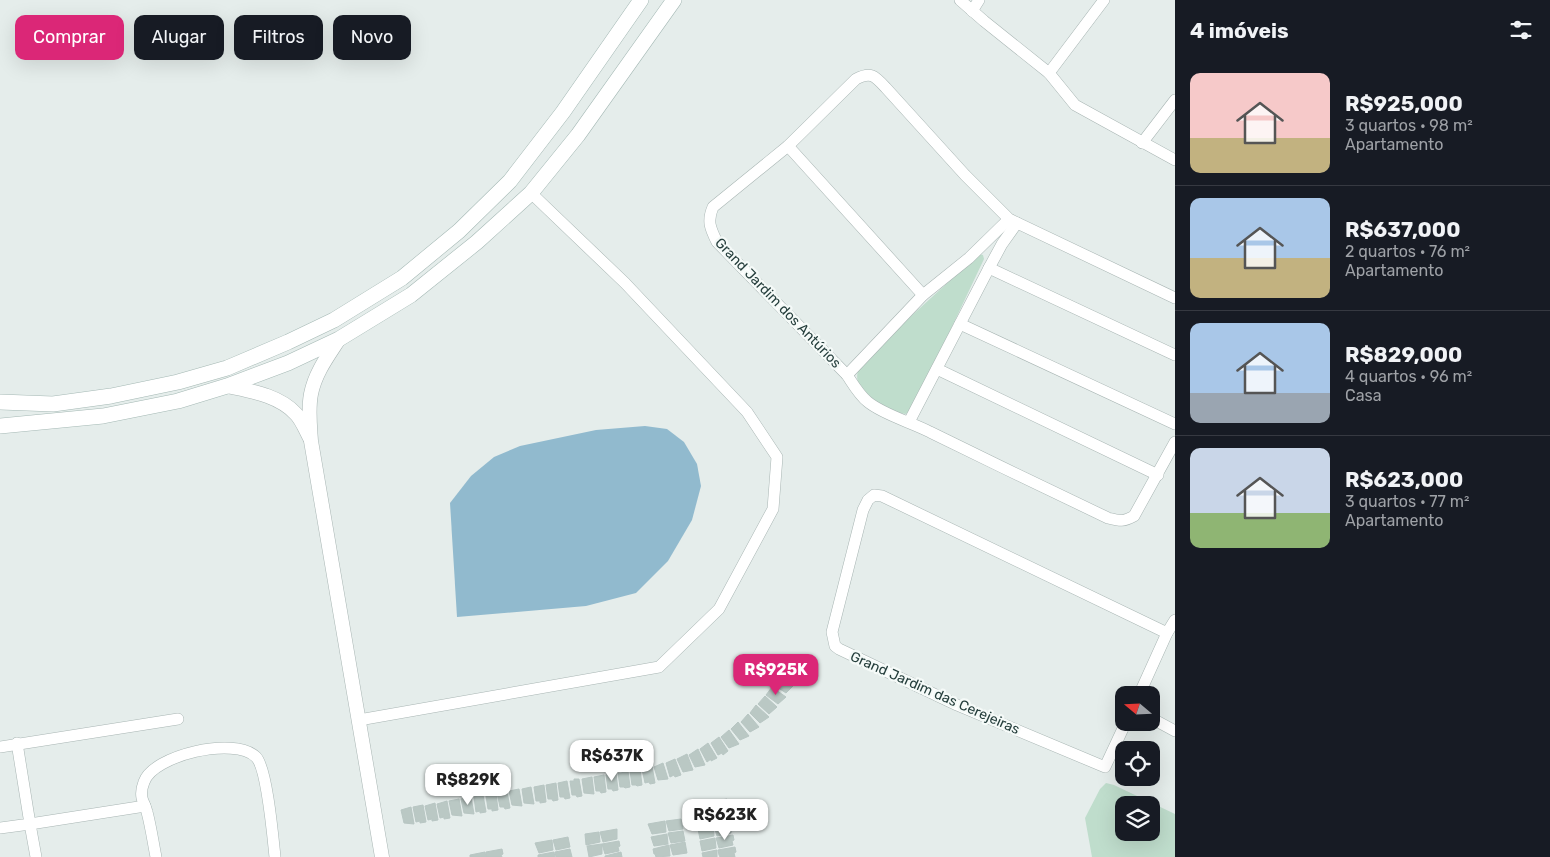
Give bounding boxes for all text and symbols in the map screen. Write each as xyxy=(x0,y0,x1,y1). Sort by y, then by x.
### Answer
chip: Comprar xyxy=(15,15,124,60)
chip: Alugar xyxy=(134,15,224,60)
chip: Filtros xyxy=(234,15,323,60)
chip: Novo xyxy=(333,15,411,60)
icon: filters xyxy=(1507,16,1535,44)
text: 4 imóveis xyxy=(1190,18,1289,43)
text: R$925,000 xyxy=(1345,91,1463,116)
icon: home xyxy=(1230,93,1290,153)
text: 3 quartos · 98 m² xyxy=(1345,116,1473,135)
text: Apartamento xyxy=(1345,135,1443,154)
text: R$637,000 xyxy=(1345,217,1460,242)
icon: home xyxy=(1230,218,1290,278)
street label: Grand Jardim dos Antúrios xyxy=(711,234,845,372)
text: 2 quartos · 76 m² xyxy=(1345,242,1470,261)
text: Apartamento xyxy=(1345,261,1443,280)
text: R$829,000 xyxy=(1345,342,1462,367)
icon: home xyxy=(1230,343,1290,403)
text: 4 quartos · 96 m² xyxy=(1345,367,1472,386)
text: Casa xyxy=(1345,386,1381,405)
text: R$623,000 xyxy=(1345,467,1463,492)
icon: home xyxy=(1230,468,1290,528)
text: 3 quartos · 77 m² xyxy=(1345,492,1469,511)
text: Apartamento xyxy=(1345,511,1443,530)
street label: Grand Jardim das Cerejeiras xyxy=(848,648,1022,738)
pin: R$925K xyxy=(735,654,817,696)
text: R$925K xyxy=(744,660,808,679)
north arrow xyxy=(1115,686,1160,731)
map controls xyxy=(1115,686,1160,841)
pin: R$637K xyxy=(571,740,653,782)
button: locate xyxy=(1115,741,1160,786)
text: R$637K xyxy=(581,746,643,765)
pin: R$829K xyxy=(427,764,509,806)
text: R$829K xyxy=(436,770,500,789)
button: layers xyxy=(1115,796,1160,841)
pin: R$623K xyxy=(684,798,766,841)
text: R$623K xyxy=(693,805,757,824)

